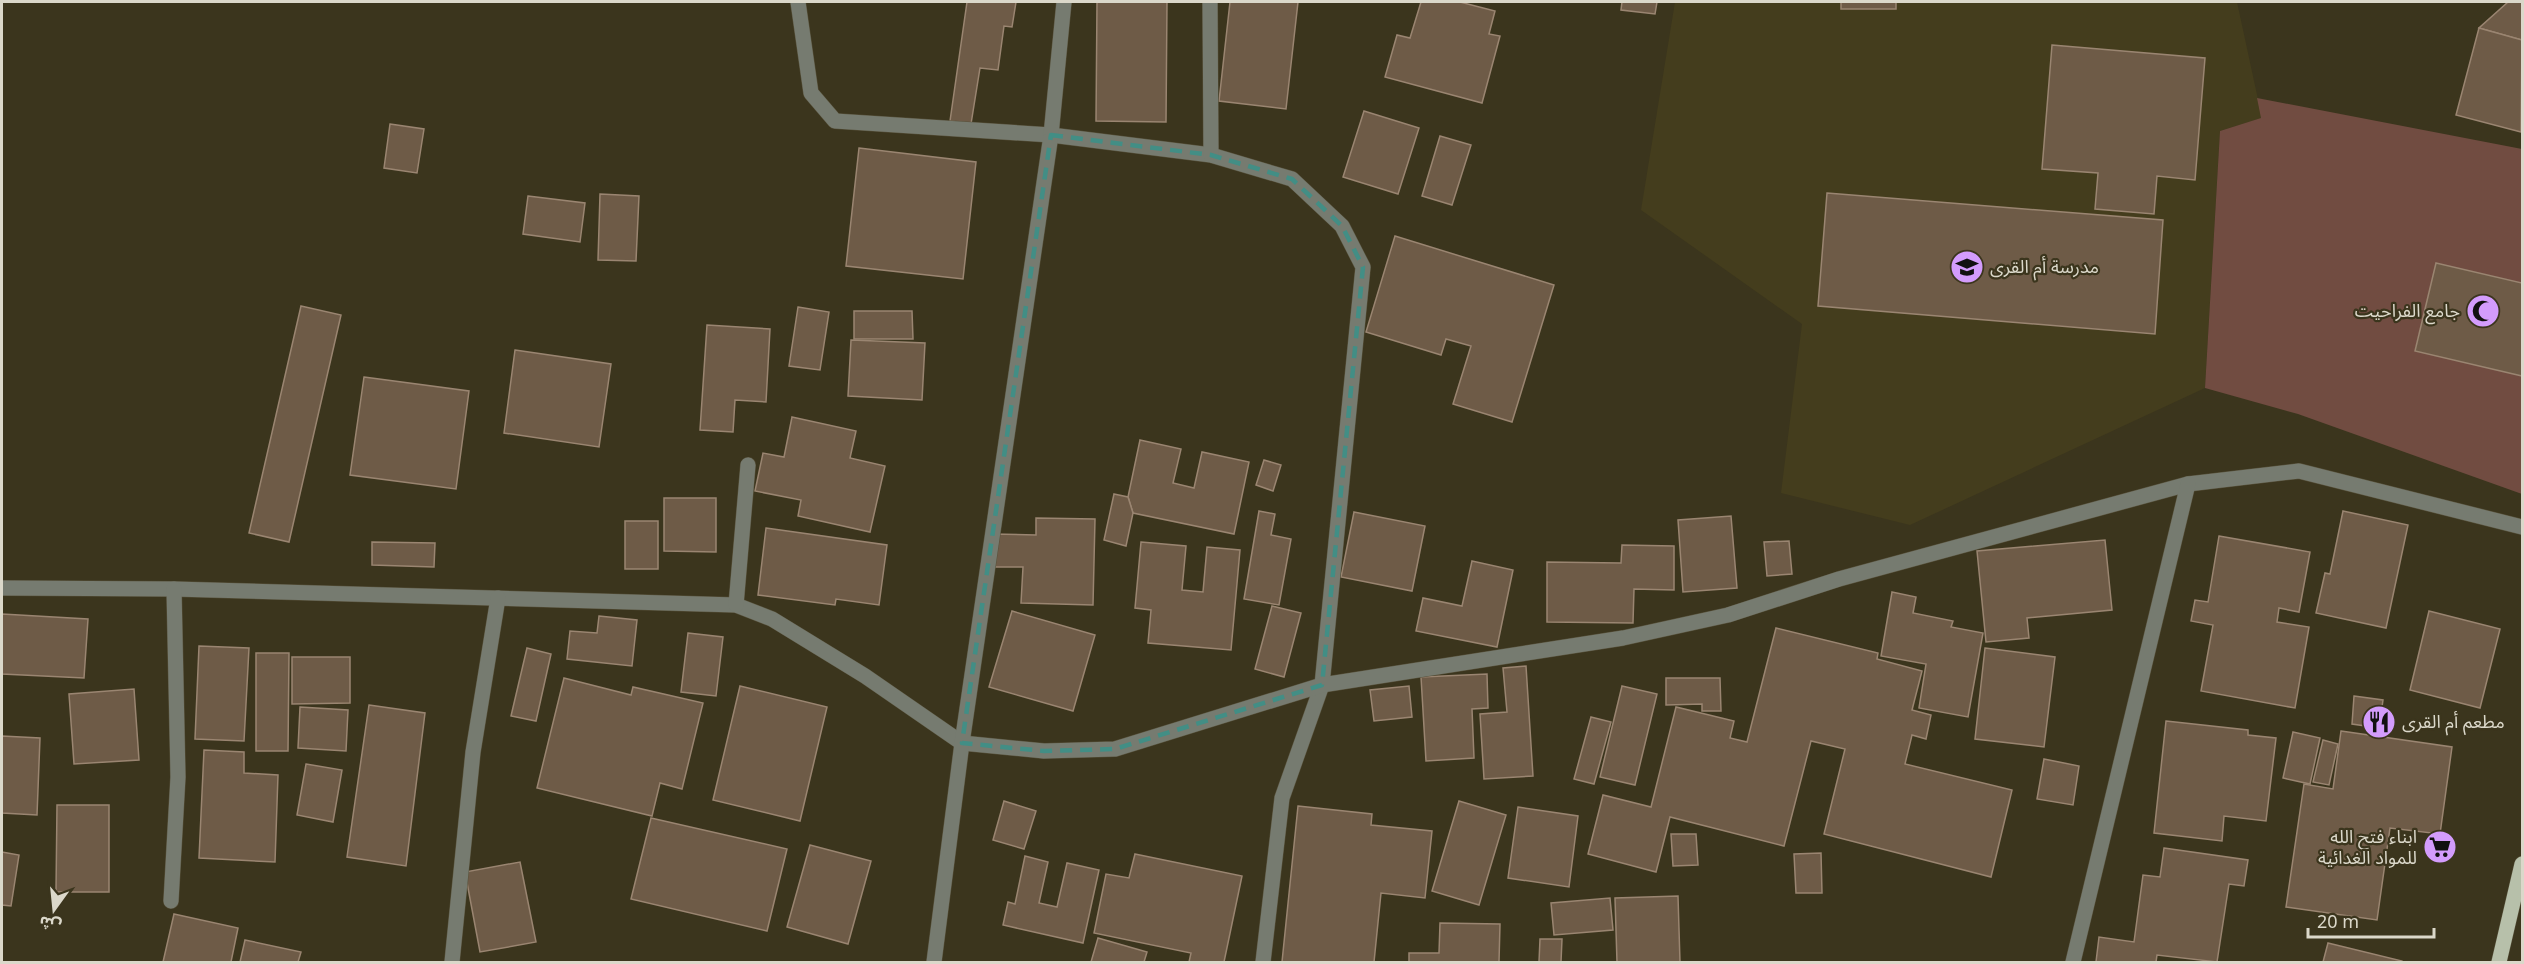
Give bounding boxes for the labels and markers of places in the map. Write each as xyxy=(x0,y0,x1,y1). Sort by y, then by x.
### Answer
place label: مدرسة أم القرى xyxy=(1990,248,2099,286)
school or university icon: مدرسة أم القرى xyxy=(1949,249,1985,285)
place label: جامع الفراحيت xyxy=(2355,292,2460,330)
mosque icon: جامع الفراحيت xyxy=(2465,293,2501,329)
place label: مطعم أم القرى xyxy=(2402,703,2505,741)
restaurant icon: مطعم أم القرى xyxy=(2361,704,2397,740)
place label: ابناء فتح الله للمواد الغدائية xyxy=(2318,818,2417,877)
supermarket icon: ابناء فتح الله للمواد الغدائية xyxy=(2422,829,2458,865)

